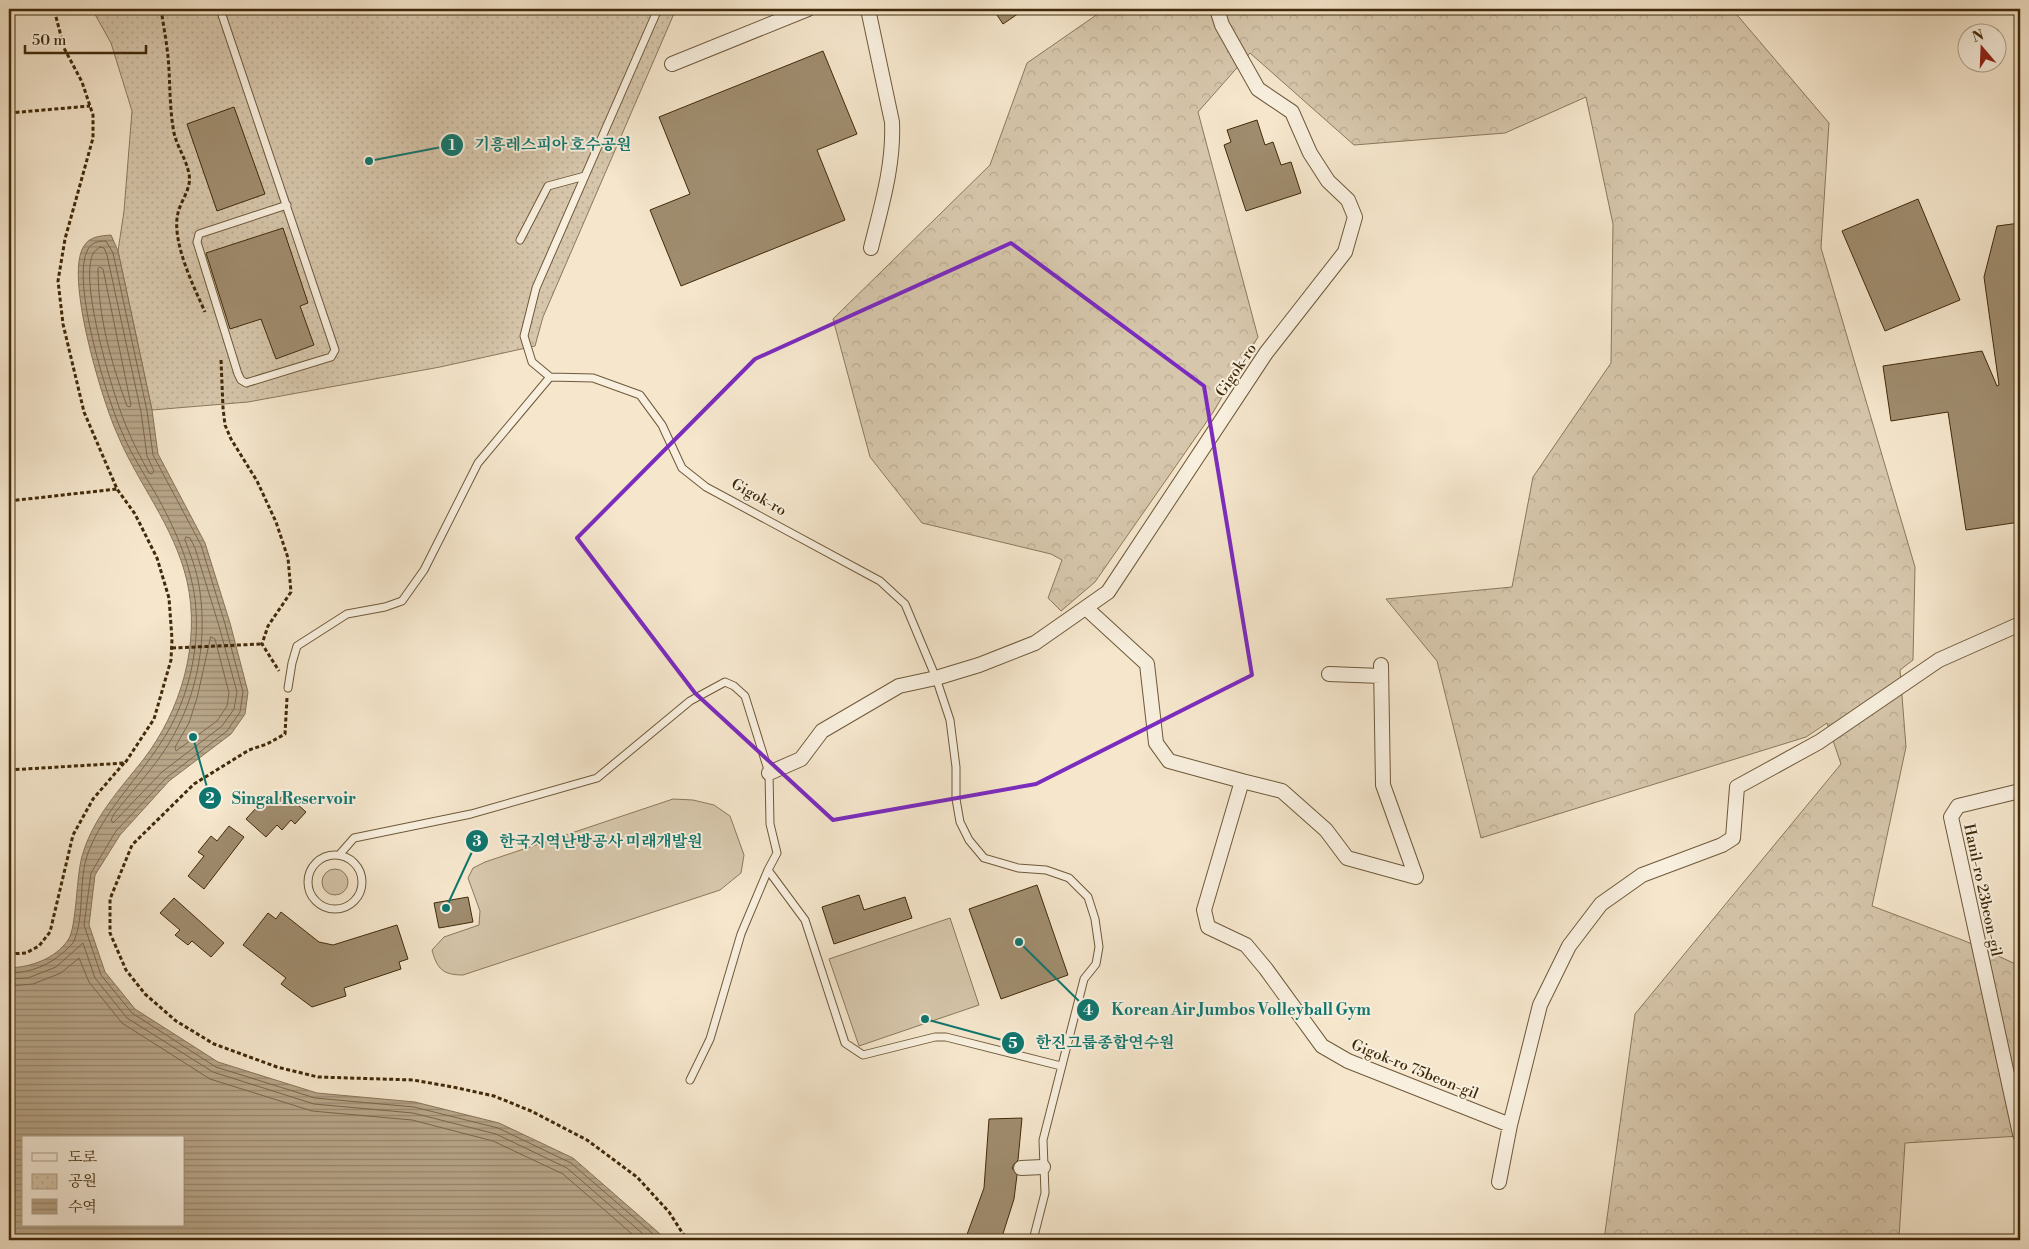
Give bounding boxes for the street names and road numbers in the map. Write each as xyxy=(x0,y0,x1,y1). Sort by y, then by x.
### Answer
street label: Gigok-ro xyxy=(1212,340,1261,401)
street label: Gigok-ro xyxy=(728,474,790,520)
street label: Hanil-ro 23beon-gil xyxy=(1959,822,2006,959)
street label: Gigok-ro 75beon-gil xyxy=(1348,1035,1482,1104)

